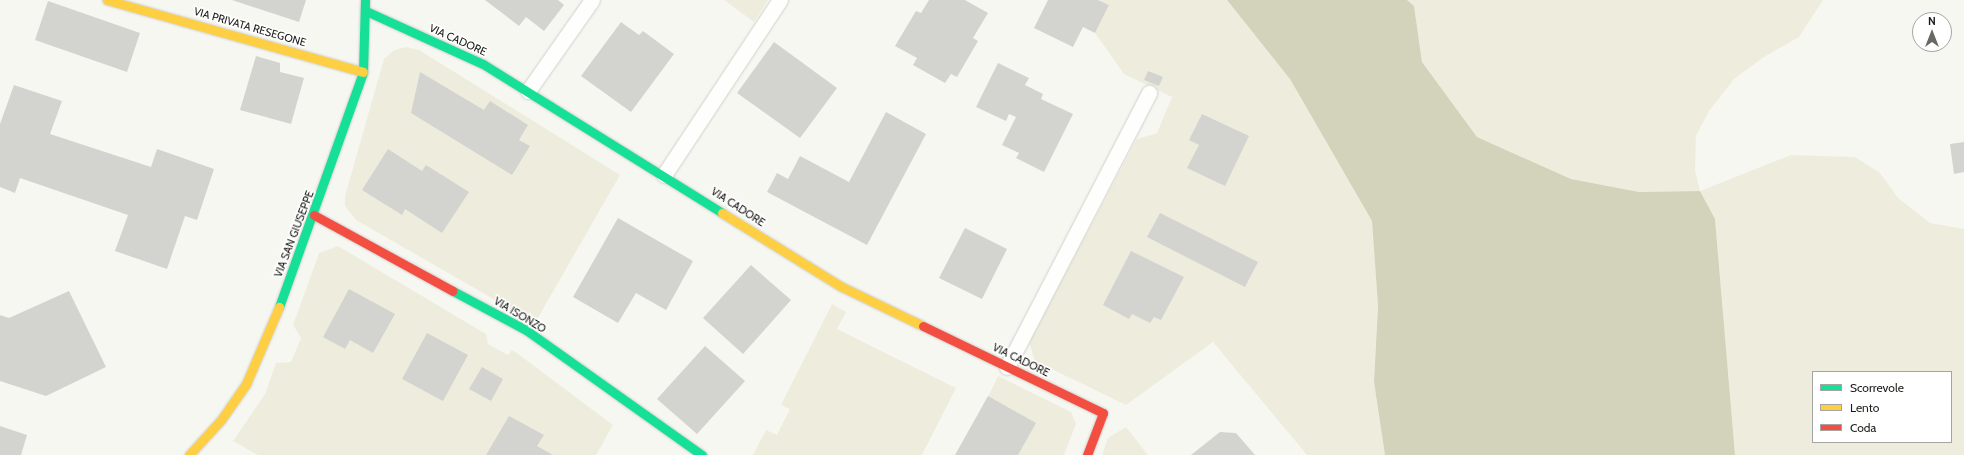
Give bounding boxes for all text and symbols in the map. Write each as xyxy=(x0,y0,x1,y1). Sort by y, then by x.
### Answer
street label: VIA PRIVATA RESEGONE xyxy=(192,5,308,49)
north arrow xyxy=(1912,12,1952,52)
text: N xyxy=(1928,14,1936,28)
street label: VIA CADORE xyxy=(427,21,489,59)
street label: VIA CADORE xyxy=(709,185,767,229)
street label: VIA SAN GIUSEPPE xyxy=(271,189,317,279)
street label: VIA ISONZO xyxy=(492,294,548,336)
street label: VIA CADORE xyxy=(990,341,1052,379)
legend xyxy=(1812,371,1952,443)
text: Scorrevole xyxy=(1850,380,1904,395)
text: Lento xyxy=(1850,400,1879,415)
text: Coda xyxy=(1850,420,1876,435)

